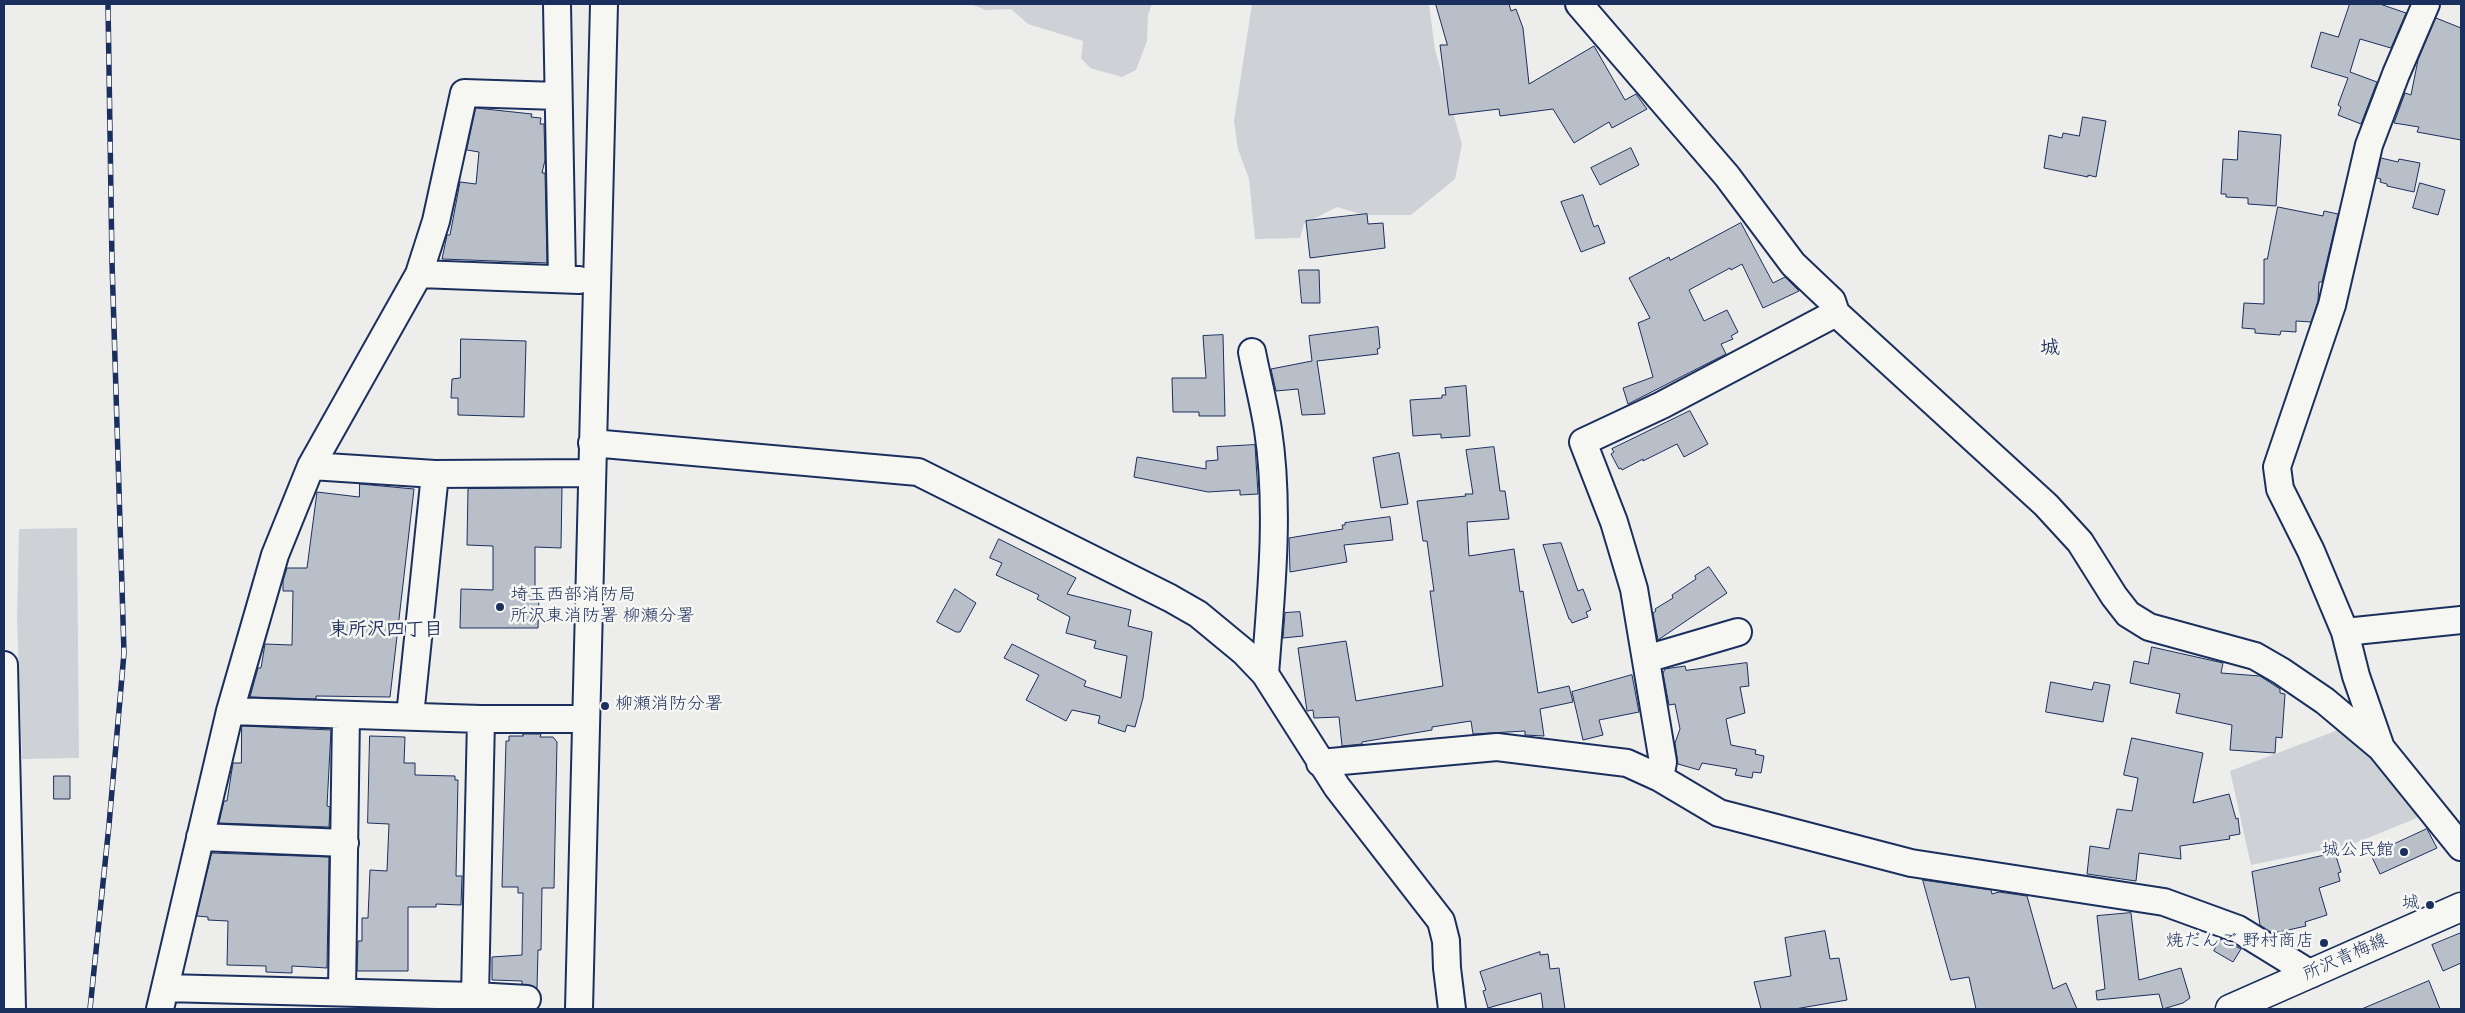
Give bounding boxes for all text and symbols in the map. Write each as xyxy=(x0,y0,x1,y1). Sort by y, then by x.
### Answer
district label: 城 xyxy=(2040,339,2060,363)
place label: 埼玉西部消防局 所沢東消防署 柳瀬分署 xyxy=(510,586,694,628)
marker: 埼玉西部消防局 所沢東消防署 柳瀬分署 xyxy=(494,601,506,613)
district label: 東所沢四丁目 xyxy=(329,621,443,643)
place label: 柳瀬消防分署 xyxy=(615,695,723,717)
marker: 柳瀬消防分署 xyxy=(599,700,611,712)
place label: 城公民館 xyxy=(2322,841,2394,863)
marker: 城公民館 xyxy=(2398,846,2410,858)
place label: 城 xyxy=(2402,894,2420,916)
marker: 城 xyxy=(2424,899,2436,911)
street label: 所沢青梅線 xyxy=(2300,931,2392,987)
place label: 焼だんご 野村商店 xyxy=(2166,932,2314,954)
marker: 焼だんご 野村商店 xyxy=(2318,937,2330,949)

